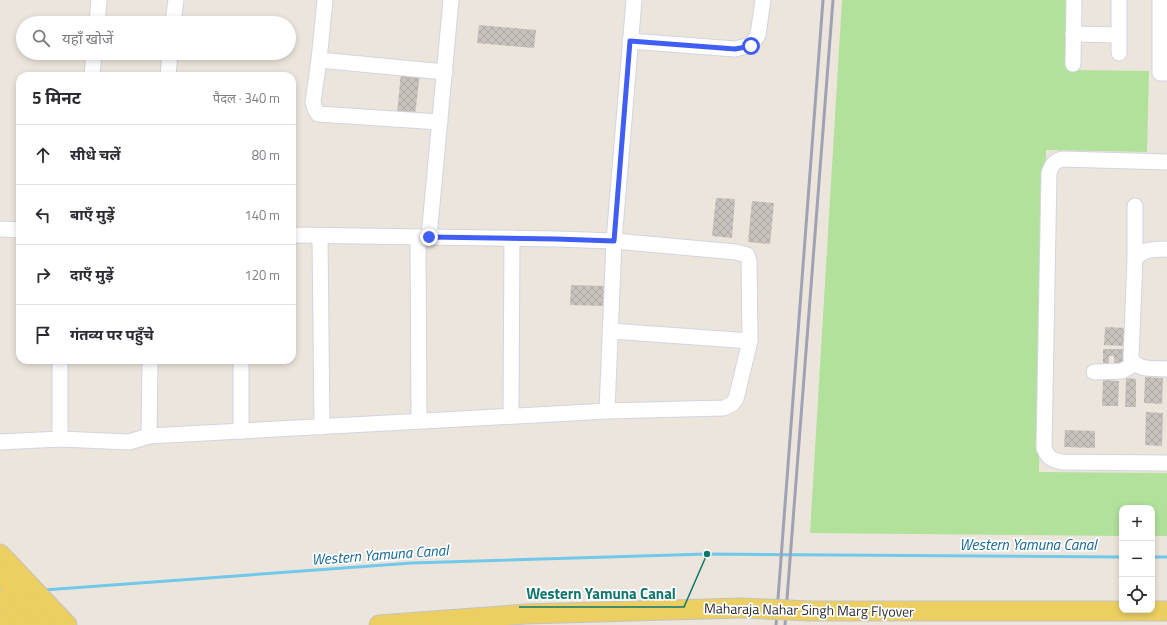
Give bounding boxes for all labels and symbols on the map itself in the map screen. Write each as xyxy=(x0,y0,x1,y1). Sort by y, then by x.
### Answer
route start xyxy=(742,37,760,55)
route end xyxy=(420,228,438,246)
water label: Western Yamuna Canal xyxy=(959,533,1098,556)
water label: Western Yamuna Canal xyxy=(311,538,451,571)
callout: Western Yamuna Canal xyxy=(519,580,684,607)
text: Western Yamuna Canal xyxy=(526,582,676,605)
street label: Maharaja Nahar Singh Marg Flyover xyxy=(704,597,914,622)

